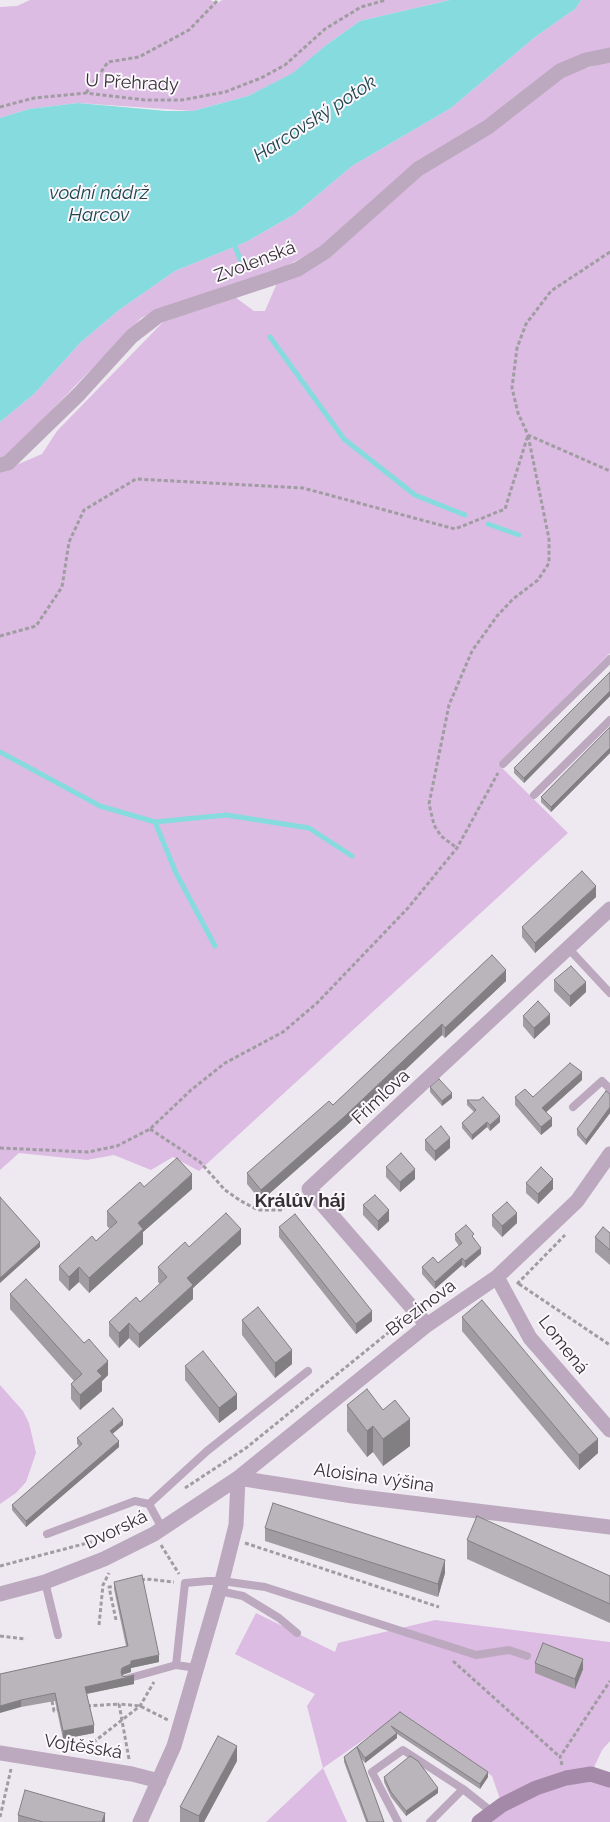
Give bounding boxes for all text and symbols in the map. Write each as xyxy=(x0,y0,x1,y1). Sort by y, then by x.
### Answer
street label: U Přehrady xyxy=(85,70,179,96)
water label: Harcovský potok xyxy=(249,71,381,167)
water label: vodní nádrž Harcov xyxy=(49,182,149,226)
street label: Zvolenská xyxy=(211,237,299,287)
street label: Frimlova xyxy=(348,1065,414,1129)
district label: Králův háj xyxy=(254,1190,346,1212)
street label: Březinova xyxy=(382,1275,460,1341)
street label: Lomená xyxy=(533,1311,593,1379)
street label: Aloisina výšina xyxy=(312,1459,436,1497)
street label: Dvorská xyxy=(81,1506,151,1554)
street label: Vojtěšská xyxy=(42,1730,124,1764)

